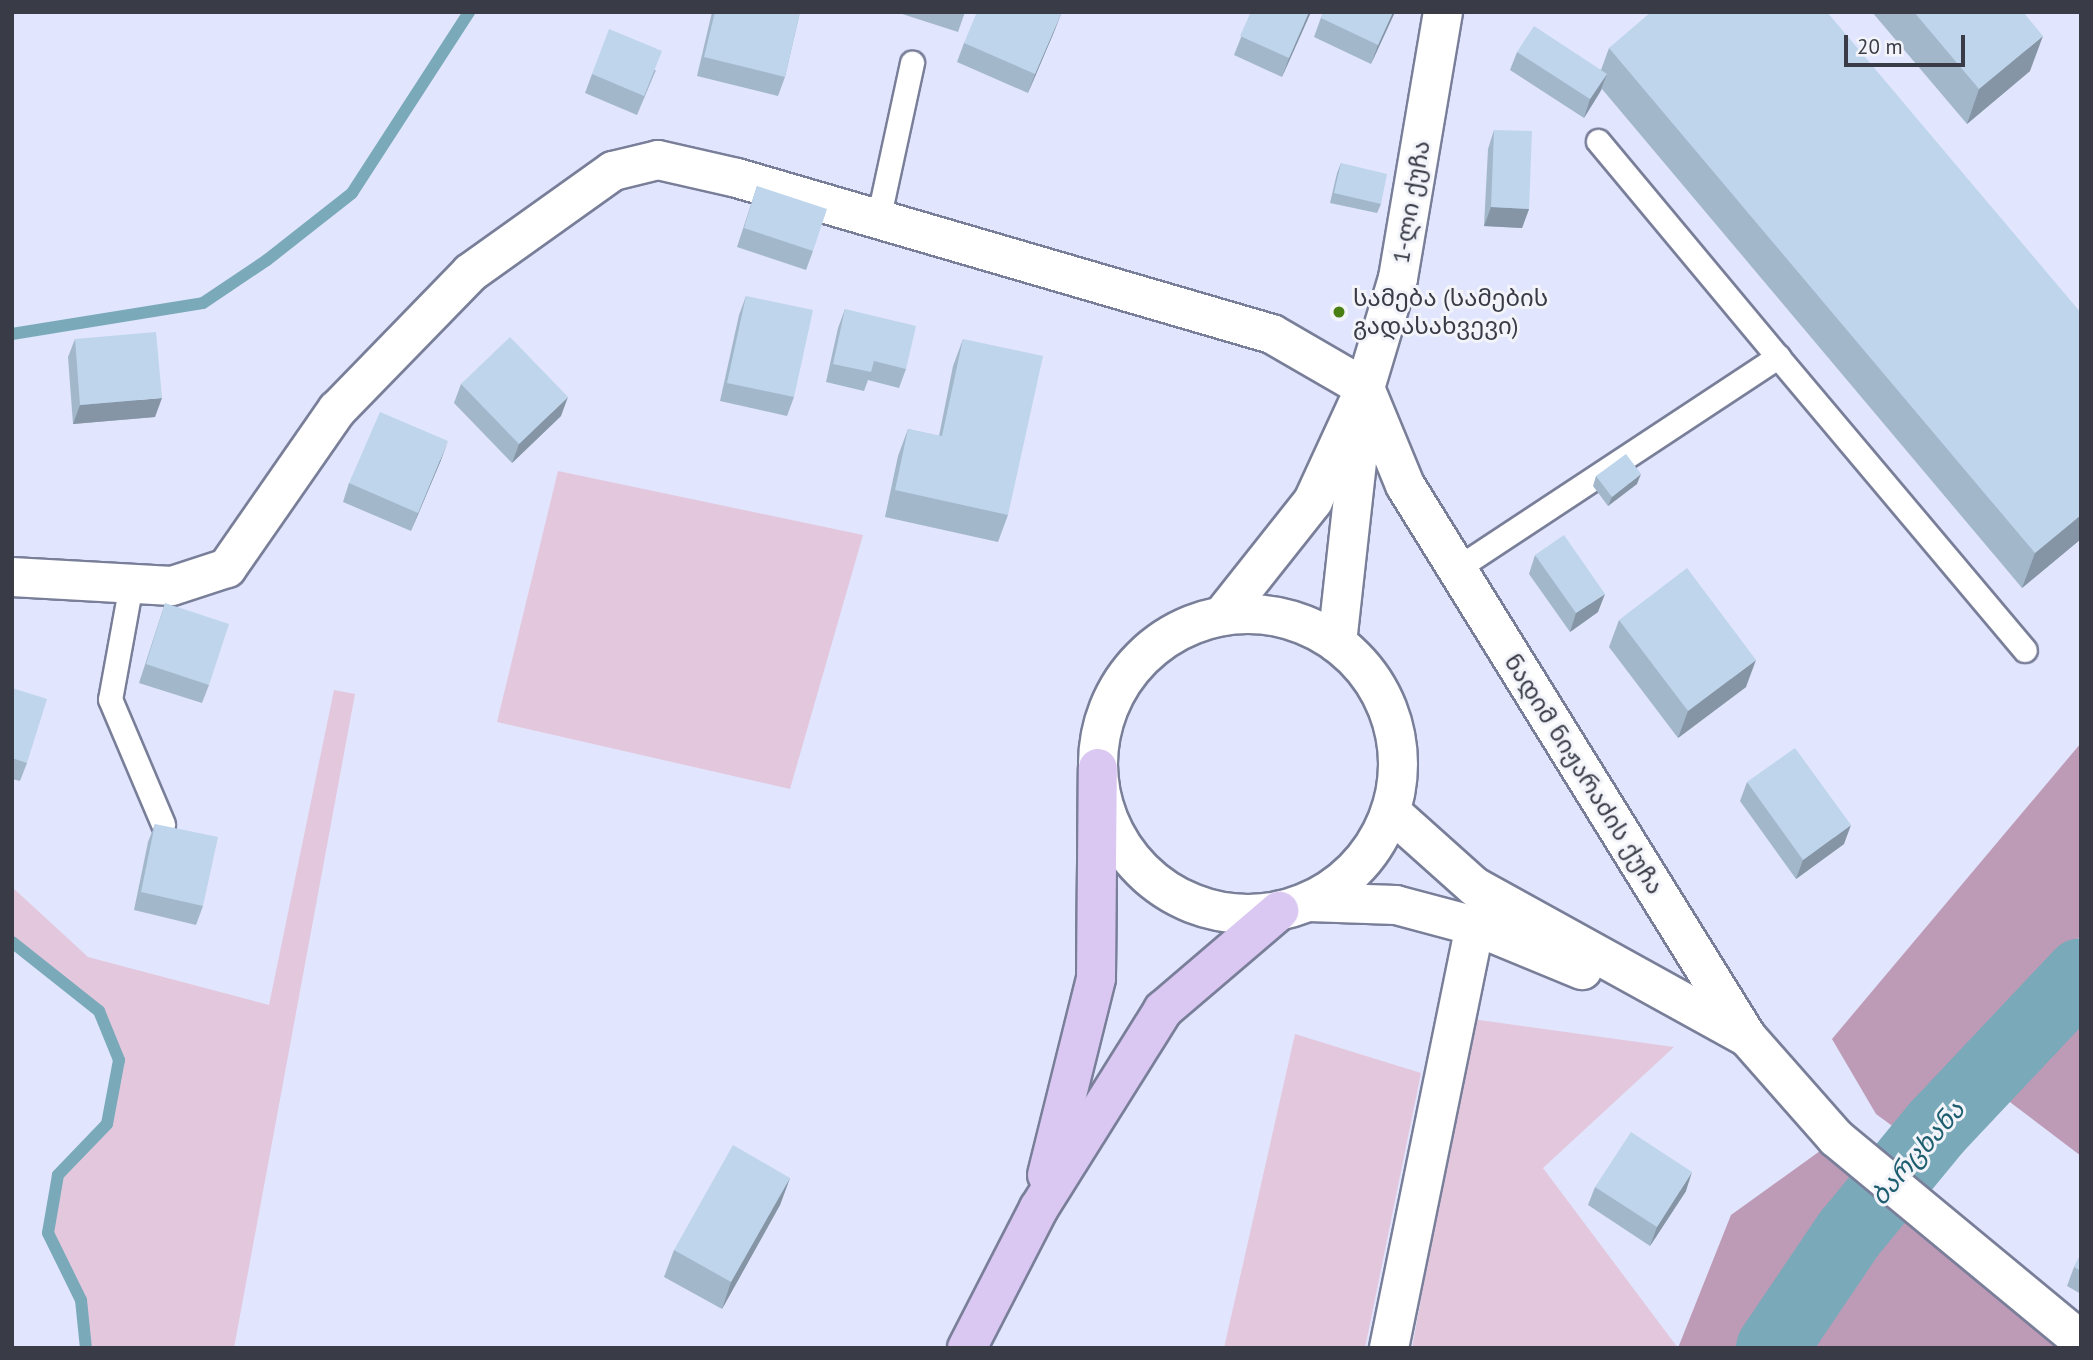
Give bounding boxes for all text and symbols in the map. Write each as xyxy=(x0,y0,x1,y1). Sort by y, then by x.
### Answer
scale bar xyxy=(1848,21,1969,65)
text: 20 m xyxy=(1857,33,1903,60)
street label: 1-ლი ქუჩა xyxy=(1386,138,1436,266)
place label: სამება (სამების გადასახვევი) xyxy=(1353,284,1548,340)
marker: სამება (სამების გადასახვევი) xyxy=(1331,304,1347,320)
street label: ნადიმ ნიჟარაძის ქუჩა xyxy=(1498,649,1670,899)
water label: ბარცხანა xyxy=(1863,1095,1971,1211)

